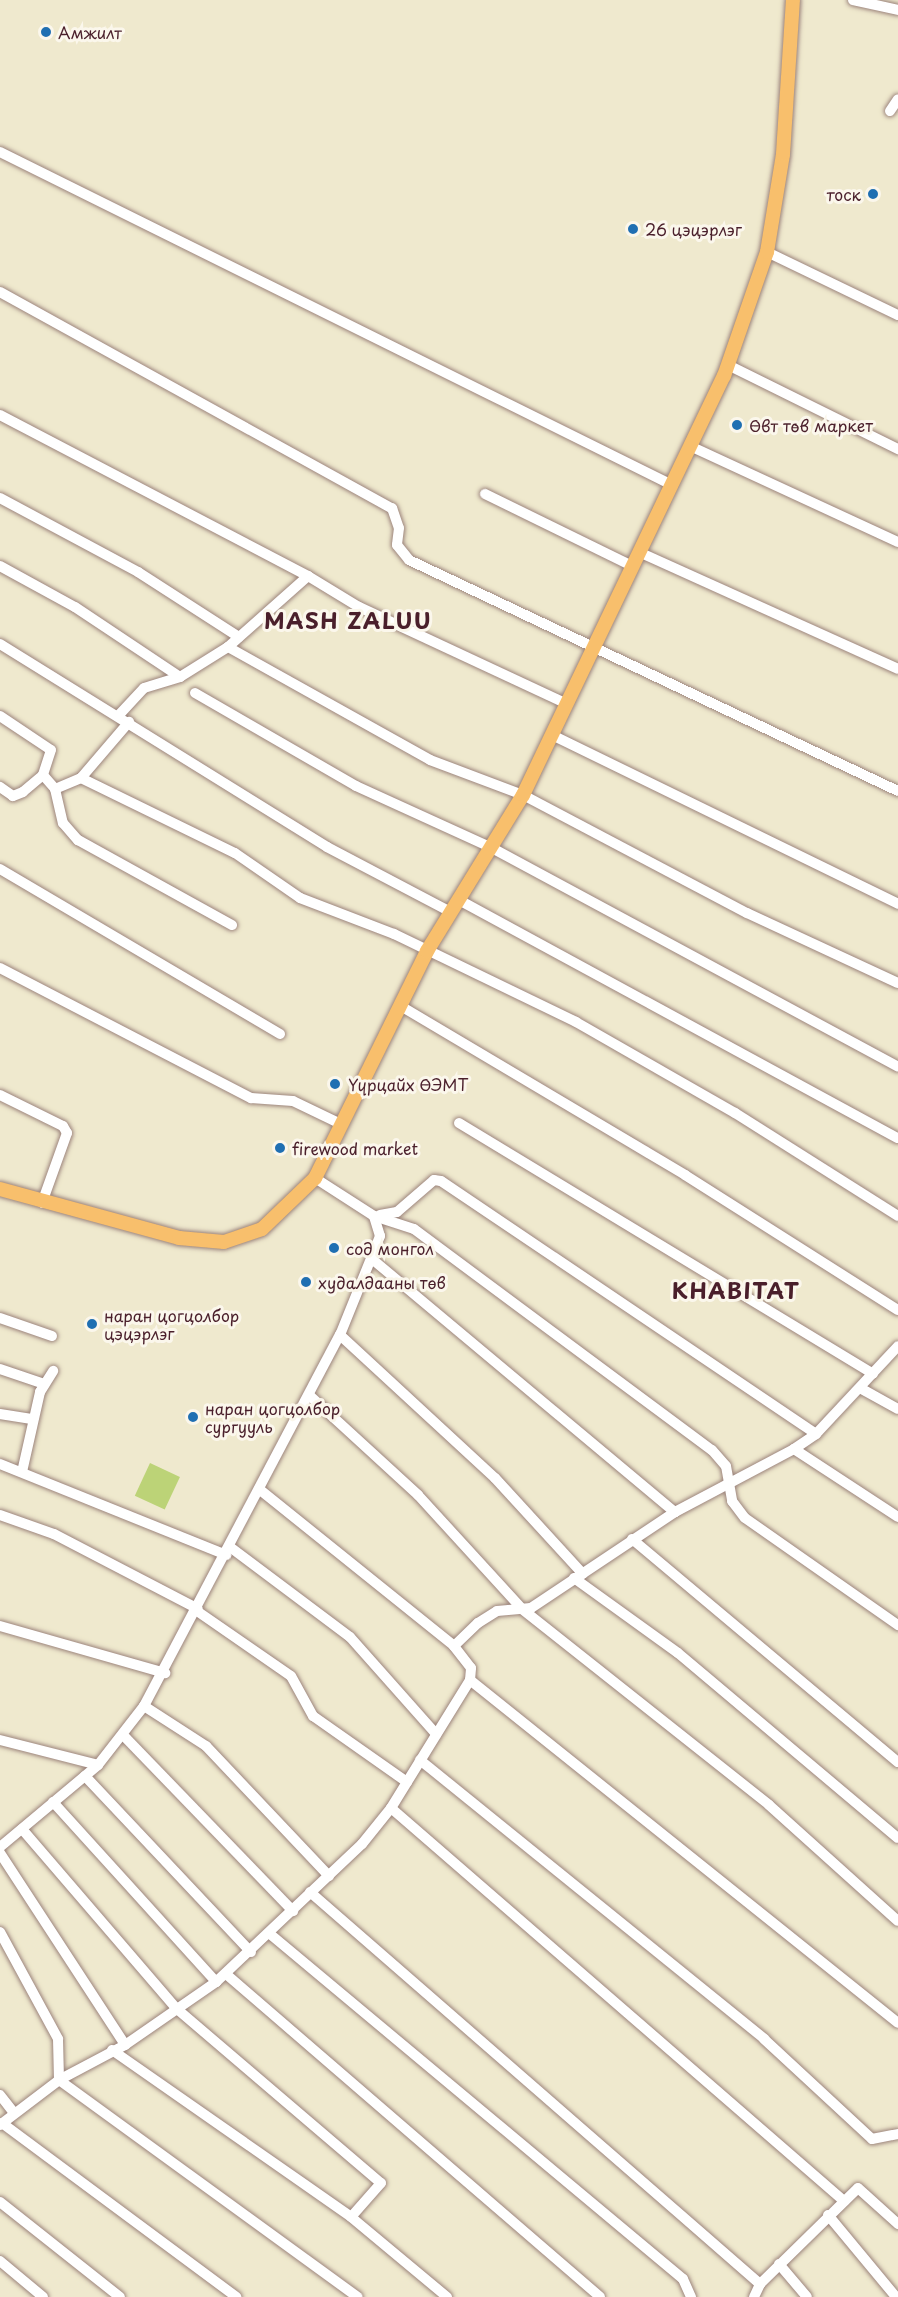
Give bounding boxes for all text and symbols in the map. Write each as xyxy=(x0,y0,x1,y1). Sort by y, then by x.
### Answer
place label: Амжилт xyxy=(58,22,122,42)
marker: Амжилт xyxy=(39,25,53,39)
place label: тоск xyxy=(827,184,861,204)
marker: тоск xyxy=(866,187,880,201)
place label: 26 цэцэрлэг xyxy=(645,219,742,239)
marker: 26 цэцэрлэг xyxy=(626,222,640,236)
place label: Өвт төв маркет xyxy=(749,415,873,435)
marker: Өвт төв маркет xyxy=(730,418,744,432)
district label: MASH ZALUU xyxy=(263,607,433,633)
place label: Үүрцайх ӨЭМТ xyxy=(348,1074,469,1094)
marker: Үүрцайх ӨЭМТ xyxy=(326,1075,344,1093)
place label: firewood market xyxy=(292,1138,419,1158)
marker: firewood market xyxy=(273,1141,287,1155)
place label: сод монгол xyxy=(346,1238,434,1258)
marker: сод монгол xyxy=(327,1241,341,1255)
place label: худалдааны төв xyxy=(318,1272,447,1292)
marker: худалдааны төв xyxy=(299,1275,313,1289)
district label: KHABITAT xyxy=(671,1277,801,1303)
place label: наран цогцолбор цэцэрлэг xyxy=(104,1305,240,1343)
marker: наран цогцолбор цэцэрлэг xyxy=(85,1317,99,1331)
place label: наран цогцолбор сургууль xyxy=(205,1398,341,1436)
marker: наран цогцолбор сургууль xyxy=(186,1410,200,1424)

